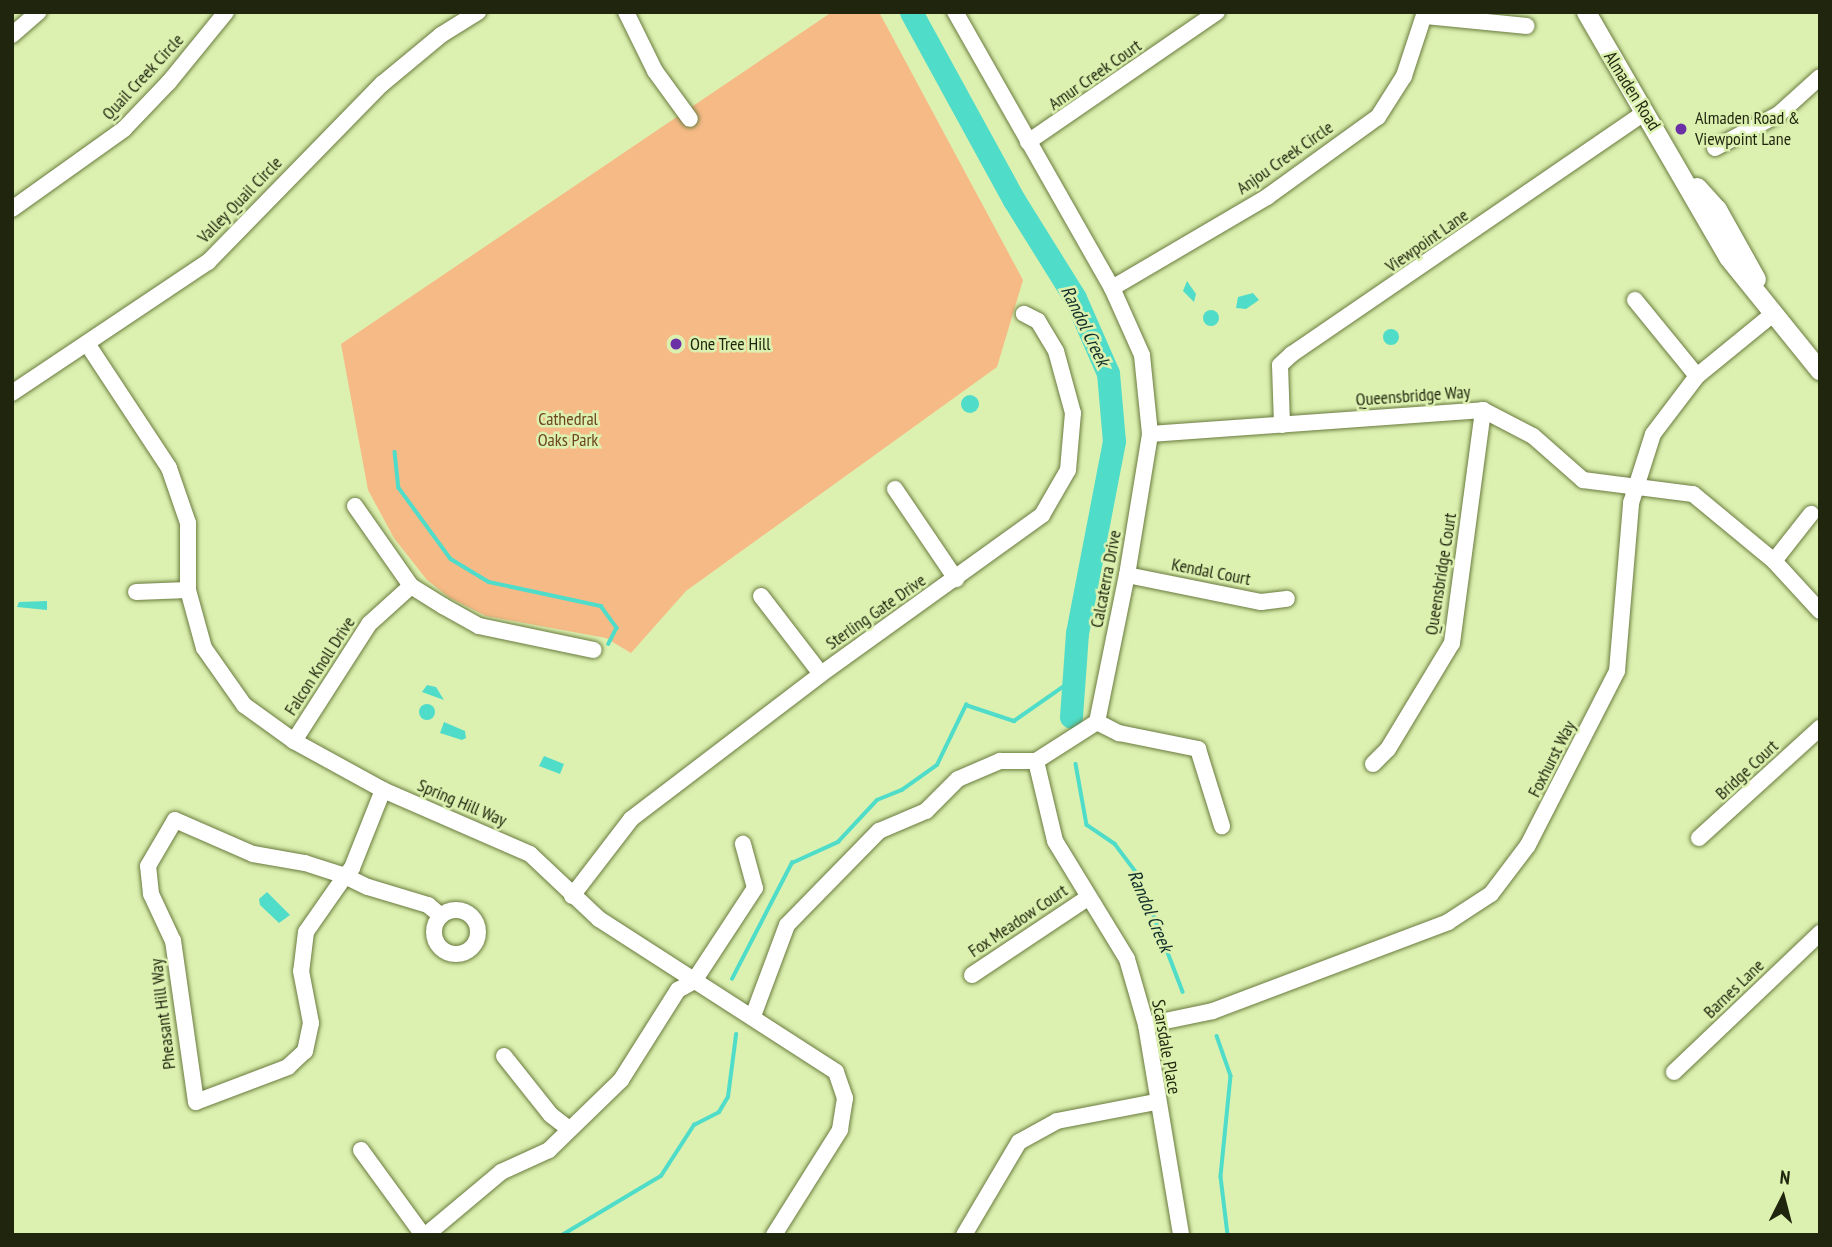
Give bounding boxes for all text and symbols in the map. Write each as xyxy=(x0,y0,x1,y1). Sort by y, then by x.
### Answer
street label: Quail Creek Circle xyxy=(97,29,189,125)
street label: Amur Creek Court xyxy=(1044,35,1146,115)
street label: Almaden Road xyxy=(1599,47,1665,135)
place label: Almaden Road & Viewpoint Lane xyxy=(1695,108,1800,150)
street label: Anjou Creek Circle xyxy=(1232,117,1338,199)
marker: Almaden Road & Viewpoint Lane xyxy=(1673,121,1689,137)
street label: Valley Quail Circle xyxy=(193,152,287,248)
street label: Viewpoint Lane xyxy=(1381,205,1473,277)
water label: Randol Creek xyxy=(1056,282,1114,370)
place label: One Tree Hill xyxy=(690,333,771,355)
marker: One Tree Hill xyxy=(668,336,684,352)
street label: Queensbridge Way xyxy=(1355,381,1471,411)
park label: Cathedral Oaks Park xyxy=(538,409,598,452)
street label: Queensbridge Court xyxy=(1421,511,1461,637)
street label: Calcaterra Drive xyxy=(1086,528,1126,630)
street label: Kendal Court xyxy=(1170,554,1252,590)
street label: Sterling Gate Drive xyxy=(822,570,930,654)
street label: Falcon Knoll Drive xyxy=(280,613,360,719)
street label: Foxhurst Way xyxy=(1523,717,1581,801)
street label: Bridge Court xyxy=(1711,736,1783,804)
street label: Spring Hill Way xyxy=(414,774,510,832)
water label: Randol Creek xyxy=(1123,867,1177,955)
street label: Fox Meadow Court xyxy=(964,880,1072,962)
street label: Barnes Lane xyxy=(1699,955,1769,1023)
street label: Pheasant Hill Way xyxy=(145,957,181,1071)
street label: Scarsdale Place xyxy=(1147,998,1185,1096)
north arrow xyxy=(1748,1163,1818,1233)
text: N xyxy=(1779,1165,1792,1190)

